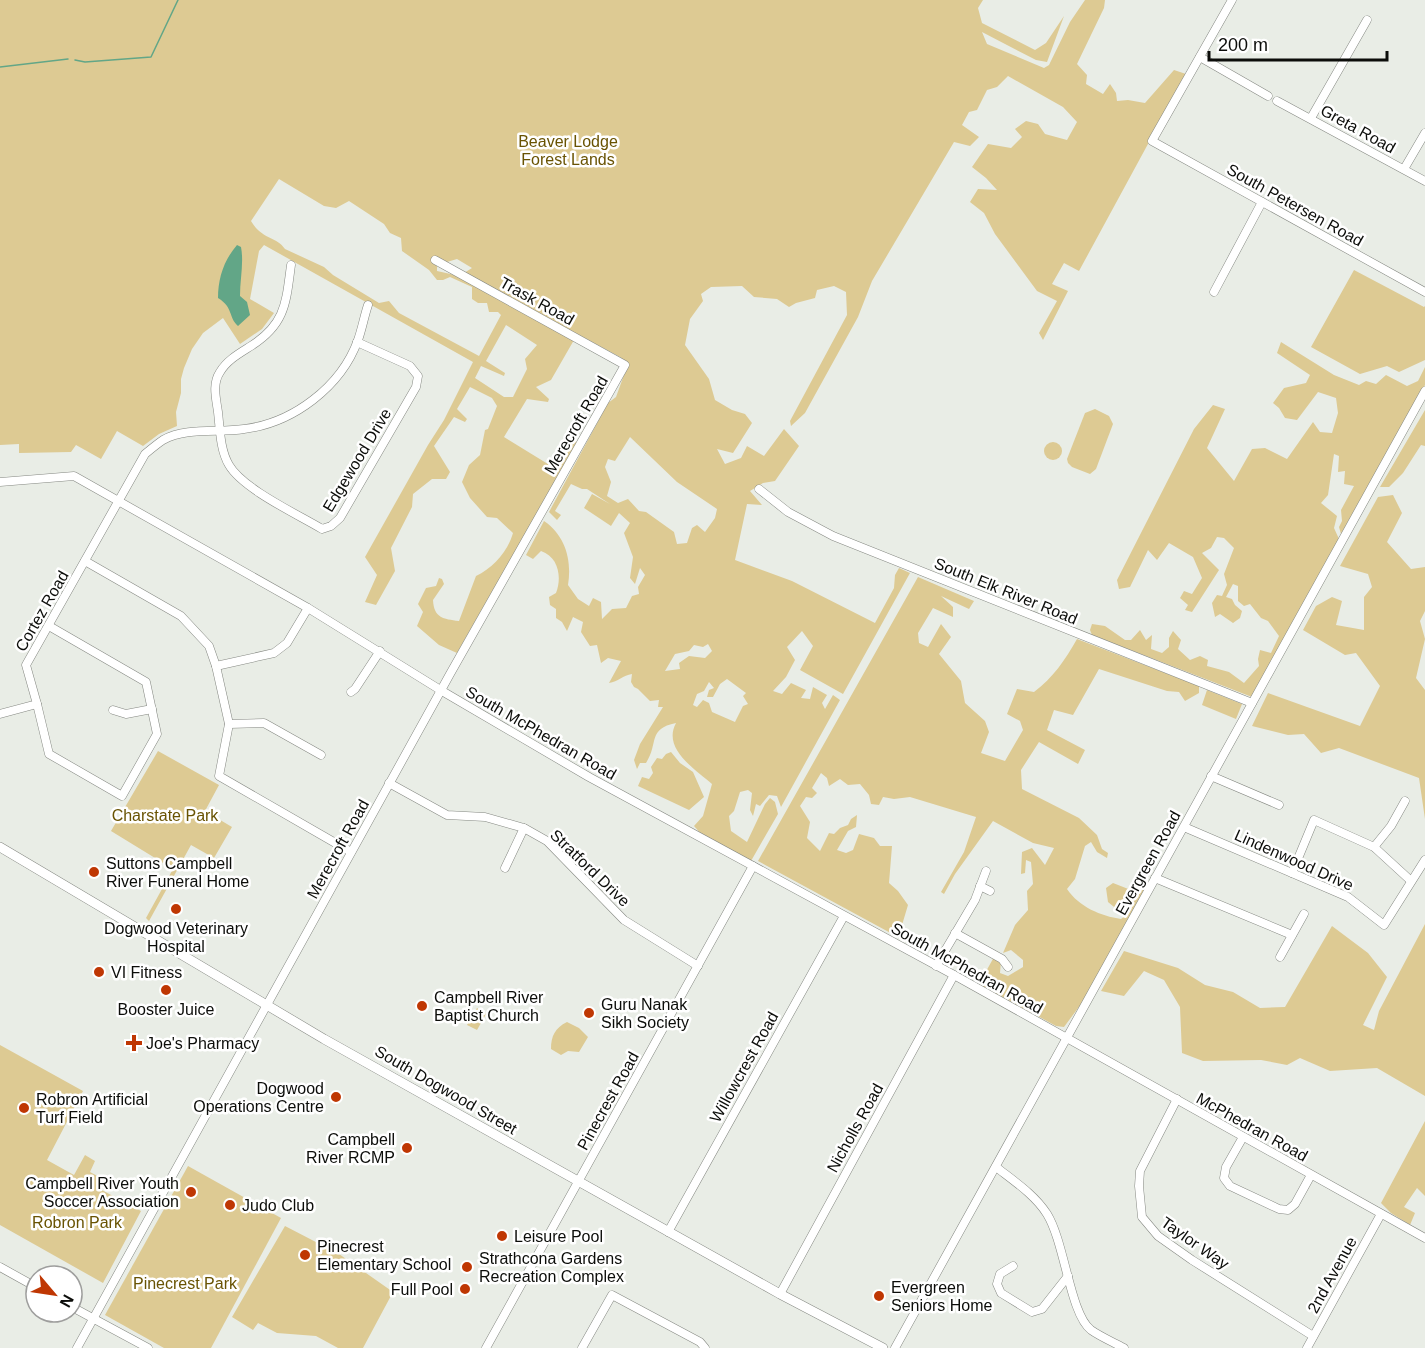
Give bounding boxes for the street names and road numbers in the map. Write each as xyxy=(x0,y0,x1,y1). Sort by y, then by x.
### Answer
street label: Greta Road xyxy=(1318,102,1398,156)
street label: South Petersen Road xyxy=(1224,160,1366,250)
street label: Trask Road xyxy=(497,274,577,328)
street label: Merecroft Road xyxy=(541,373,611,477)
street label: Edgewood Drive xyxy=(319,405,395,515)
street label: South Elk River Road xyxy=(932,554,1080,628)
street label: Cortez Road xyxy=(12,568,72,654)
street label: South McPhedran Road xyxy=(463,683,619,783)
street label: Merecroft Road xyxy=(304,797,372,901)
street label: Evergreen Road xyxy=(1112,808,1184,918)
street label: Stratford Drive xyxy=(547,826,633,910)
street label: Lindenwood Drive xyxy=(1232,826,1356,894)
street label: South McPhedran Road xyxy=(888,919,1046,1017)
street label: Willowcrest Road xyxy=(707,1009,781,1125)
street label: South Dogwood Street xyxy=(372,1042,520,1138)
street label: Pinecrest Road xyxy=(574,1049,642,1153)
street label: Nicholls Road xyxy=(824,1081,886,1175)
street label: McPhedran Road xyxy=(1193,1089,1311,1165)
street label: Taylor Way xyxy=(1158,1214,1232,1272)
street label: 2nd Avenue xyxy=(1304,1234,1360,1316)

